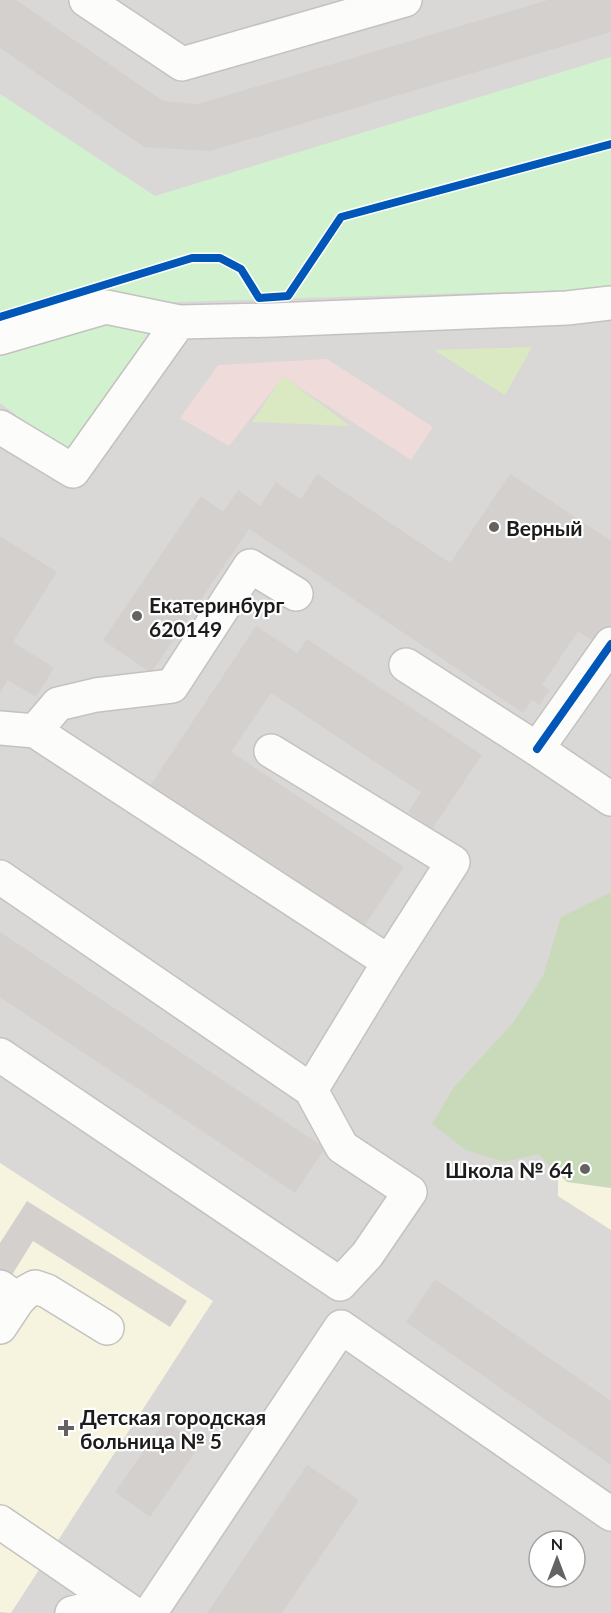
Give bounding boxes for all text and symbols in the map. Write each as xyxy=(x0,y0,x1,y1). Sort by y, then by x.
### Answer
place label: Верный xyxy=(506,515,583,540)
marker: Верный xyxy=(487,520,501,534)
place label: Екатеринбург 620149 xyxy=(149,592,284,641)
marker: Екатеринбург 620149 xyxy=(130,609,144,623)
place label: Школа № 64 xyxy=(445,1157,573,1182)
marker: Школа № 64 xyxy=(578,1162,592,1176)
place label: Детская городская больница № 5 xyxy=(80,1404,266,1453)
marker: Детская городская больница № 5 xyxy=(57,1419,75,1437)
north arrow xyxy=(527,1529,587,1589)
text: N xyxy=(551,1534,563,1553)

